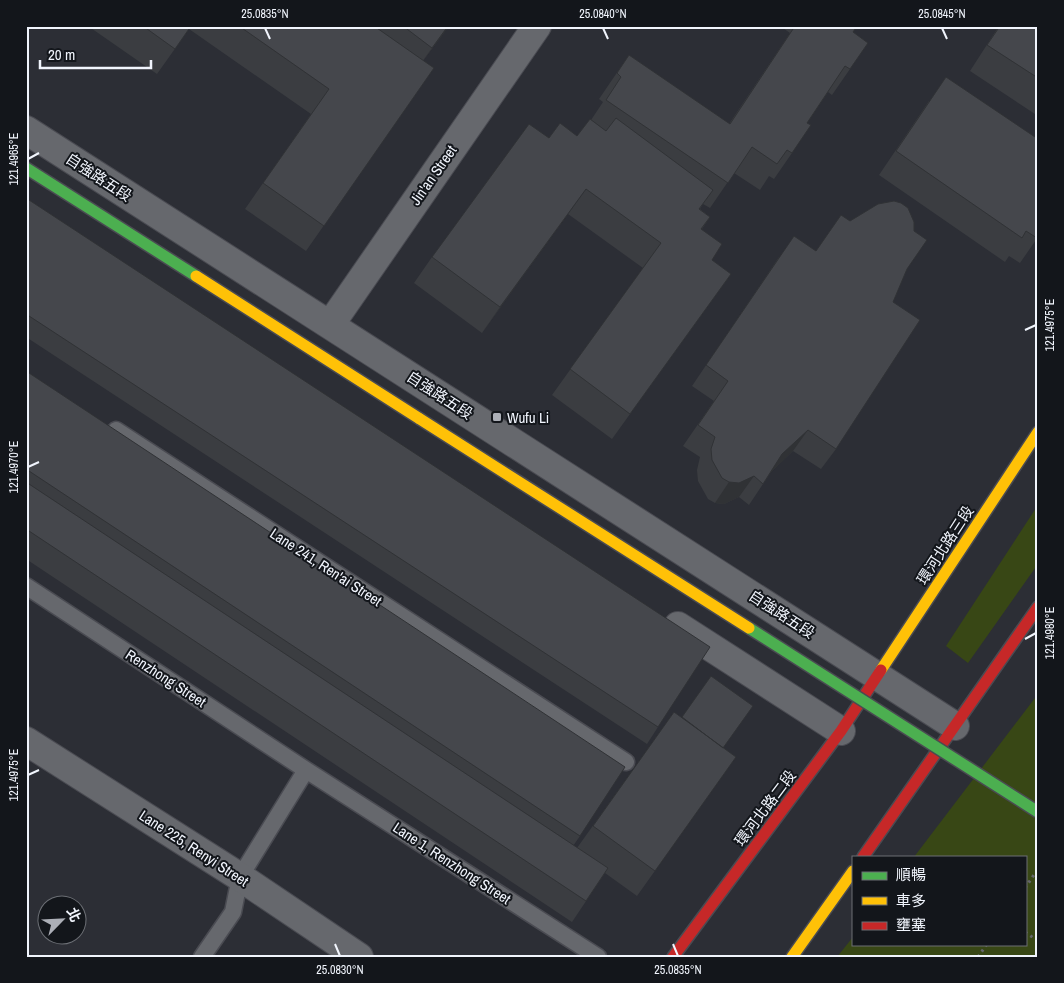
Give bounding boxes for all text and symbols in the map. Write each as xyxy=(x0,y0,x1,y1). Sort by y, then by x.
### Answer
text: 25.0835°N xyxy=(241,6,289,22)
text: 25.0840°N xyxy=(579,6,627,22)
text: 25.0845°N xyxy=(918,6,966,22)
scale bar xyxy=(40,38,151,70)
text: 20 m xyxy=(48,44,75,65)
text: 121.4965°E xyxy=(6,133,22,185)
street label: Jin'an Street xyxy=(405,140,462,209)
street label: 自強路五段 xyxy=(62,148,136,206)
text: 121.4975°E xyxy=(1042,299,1058,351)
street label: 自強路五段 xyxy=(403,366,477,424)
place label: Wufu Li xyxy=(507,407,549,428)
marker: Wufu Li xyxy=(491,411,503,423)
text: 121.4970°E xyxy=(6,441,22,493)
street label: 環河北路三段 xyxy=(912,502,978,588)
street label: Lane 241, Ren'ai Street xyxy=(266,523,387,611)
street label: 自強路五段 xyxy=(745,585,819,643)
text: 121.4980°E xyxy=(1042,607,1058,659)
street label: Renzhong Street xyxy=(122,644,211,712)
text: 121.4975°E xyxy=(6,749,22,801)
street label: 環河北路二段 xyxy=(730,766,800,850)
street label: Lane 225, Renyi Street xyxy=(135,805,253,892)
street label: Lane 1, Renzhong Street xyxy=(389,817,516,909)
legend xyxy=(852,856,1026,946)
text: 順暢 xyxy=(896,864,926,885)
text: 車多 xyxy=(896,890,926,911)
north arrow xyxy=(38,896,88,946)
text: 北 xyxy=(63,905,85,925)
text: 壅塞 xyxy=(896,914,926,935)
text: 25.0830°N xyxy=(316,962,364,978)
text: 25.0835°N xyxy=(654,962,702,978)

